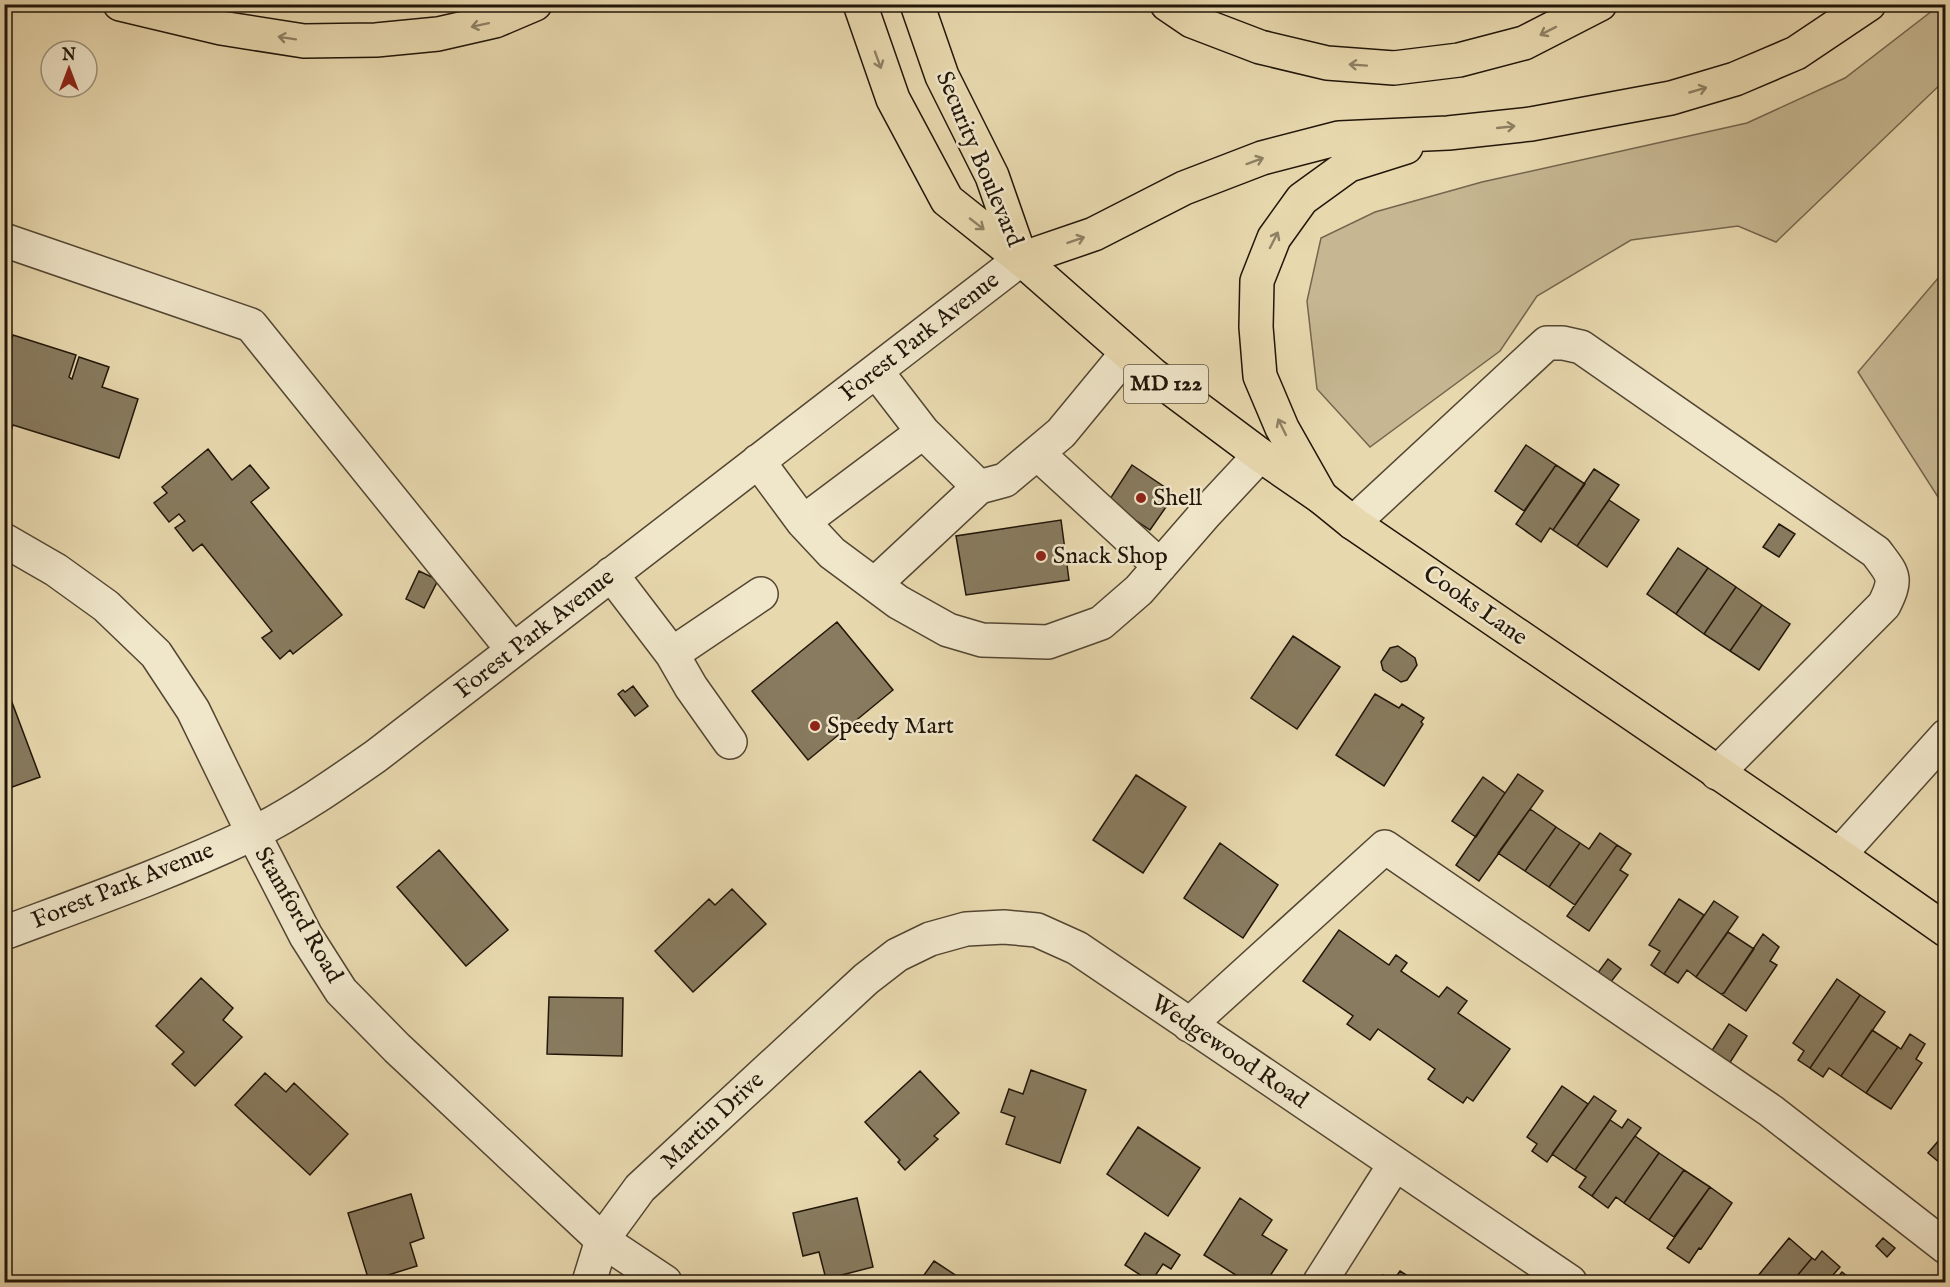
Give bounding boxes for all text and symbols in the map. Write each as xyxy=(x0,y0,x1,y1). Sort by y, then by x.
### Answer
one-way arrow xyxy=(471,19,490,31)
one-way arrow xyxy=(1540,25,1557,37)
one-way arrow xyxy=(277,33,297,44)
north arrow xyxy=(39,39,99,99)
text: N xyxy=(61,46,76,66)
one-way arrow xyxy=(874,50,885,69)
one-way arrow xyxy=(1349,59,1369,70)
street label: Security Boulevard xyxy=(928,67,1030,252)
one-way arrow xyxy=(1688,84,1707,95)
one-way arrow xyxy=(1496,121,1516,132)
one-way arrow xyxy=(1245,155,1263,166)
one-way arrow xyxy=(969,218,985,231)
one-way arrow xyxy=(1269,232,1280,250)
one-way arrow xyxy=(1067,234,1086,245)
street label: Forest Park Avenue xyxy=(834,265,1006,409)
road number: MD 122 xyxy=(1124,365,1208,403)
one-way arrow xyxy=(1276,419,1287,437)
place label: Shell xyxy=(1153,483,1203,514)
marker: Shell xyxy=(1134,491,1148,505)
place label: Snack Shop xyxy=(1053,541,1168,572)
marker: Snack Shop xyxy=(1034,549,1048,563)
street label: Cooks Lane xyxy=(1417,559,1533,653)
street label: Forest Park Avenue xyxy=(449,562,621,706)
place label: Speedy Mart xyxy=(827,711,954,742)
marker: Speedy Mart xyxy=(808,719,822,733)
street label: Forest Park Avenue xyxy=(27,835,219,937)
street label: Stamford Road xyxy=(247,841,350,989)
street label: Wedgewood Road xyxy=(1144,988,1314,1116)
street label: Martin Drive xyxy=(655,1065,771,1177)

